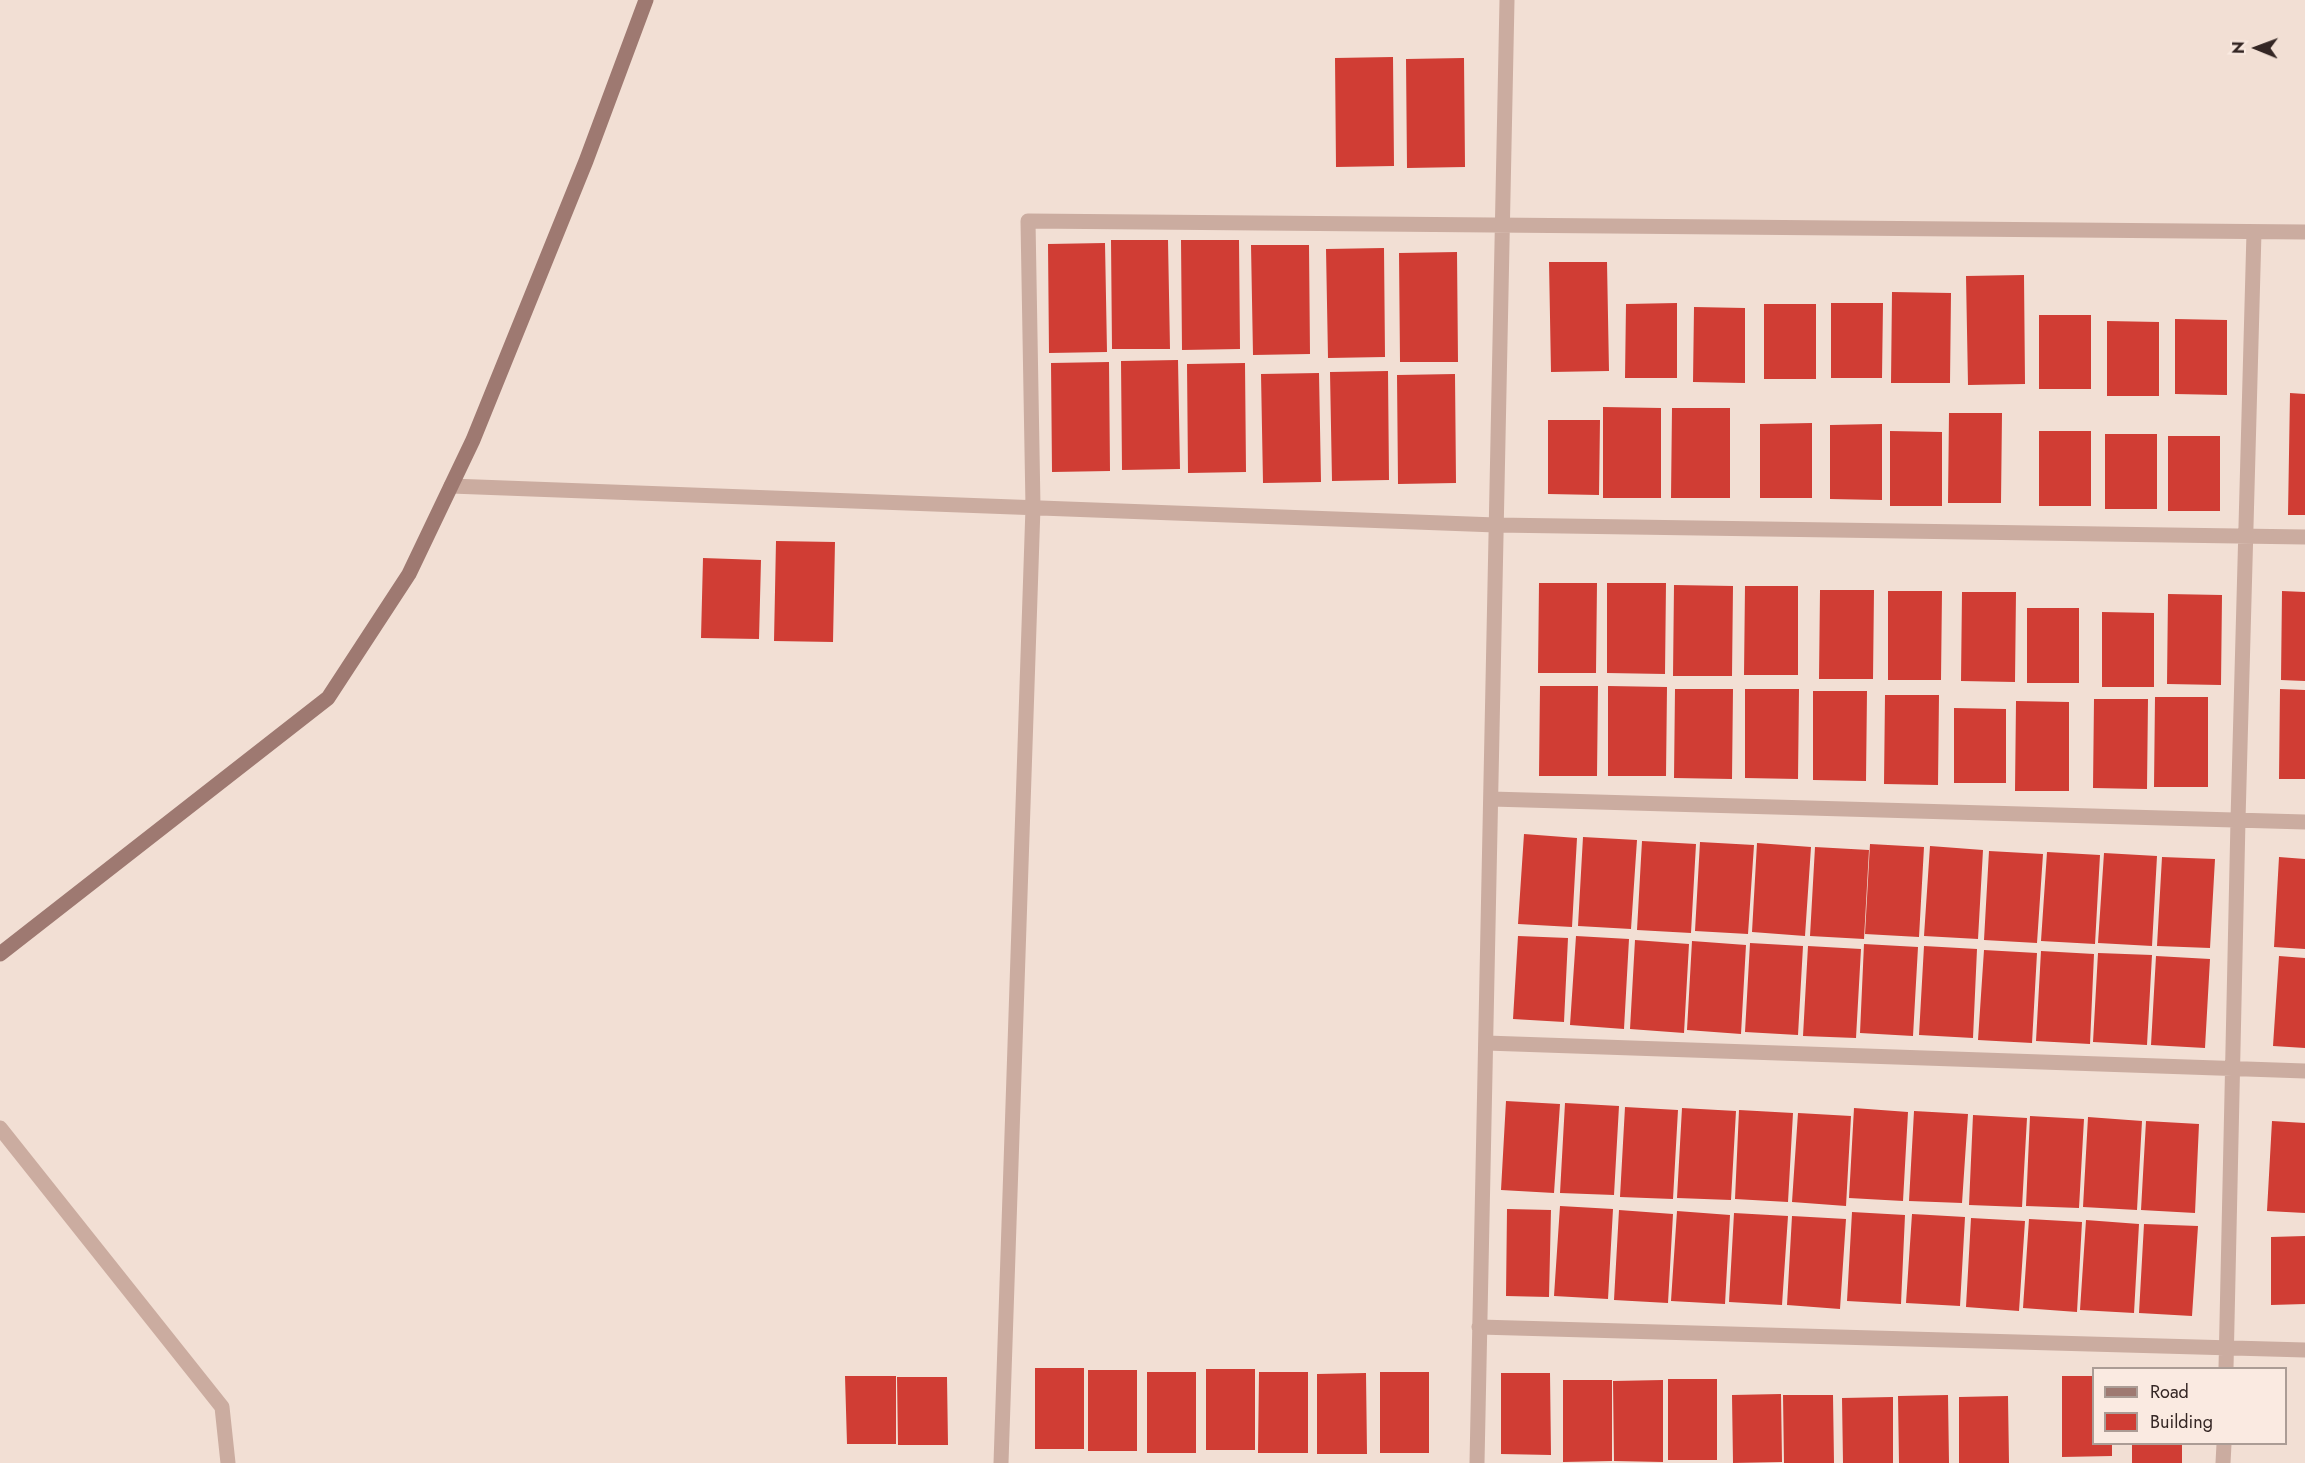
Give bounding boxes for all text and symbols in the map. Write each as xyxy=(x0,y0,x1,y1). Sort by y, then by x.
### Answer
north arrow xyxy=(2227,18,2287,78)
text: N xyxy=(2227,41,2250,54)
legend xyxy=(2092,1367,2287,1445)
text: Road xyxy=(2150,1379,2189,1405)
text: Building xyxy=(2150,1409,2213,1435)

